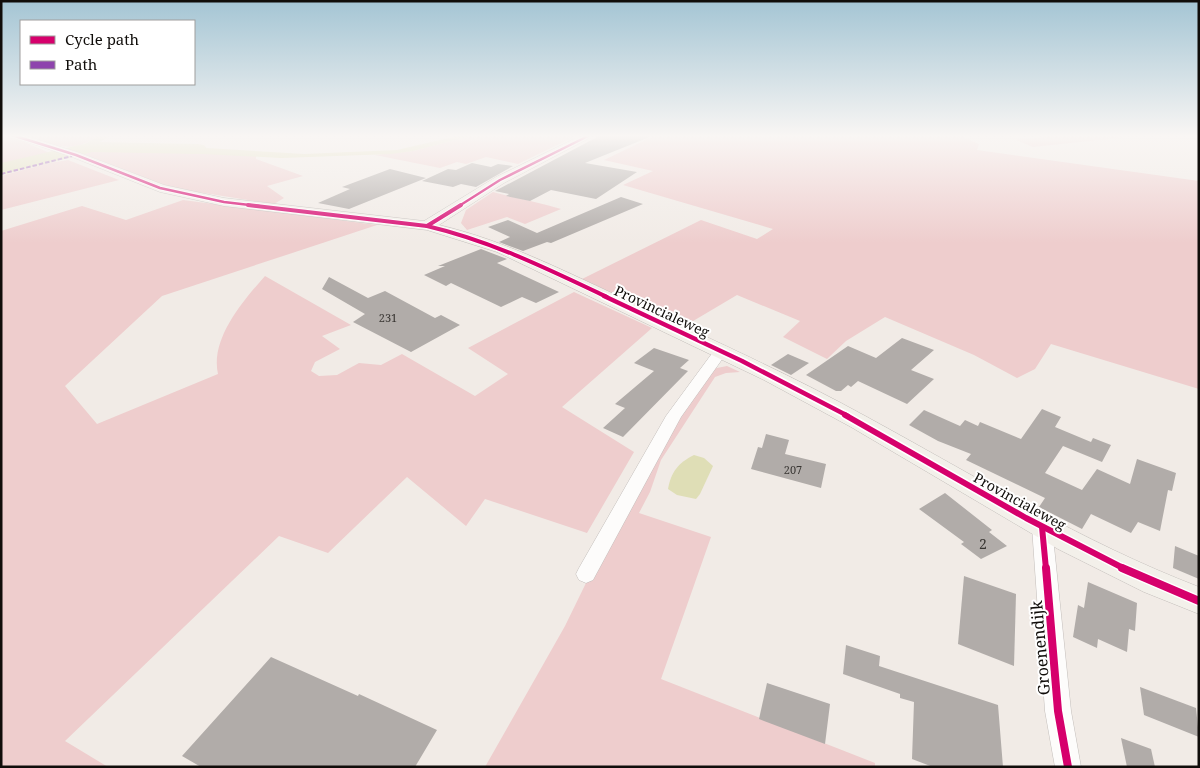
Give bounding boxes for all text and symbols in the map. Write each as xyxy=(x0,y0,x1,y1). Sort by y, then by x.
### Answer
legend xyxy=(20,20,195,85)
text: Cycle path xyxy=(65,29,140,49)
text: Path xyxy=(65,54,98,74)
street label: Provincialeweg xyxy=(611,281,713,342)
house number: 231 xyxy=(379,310,397,325)
house number: 207 xyxy=(784,462,802,477)
street label: Provincialeweg xyxy=(970,468,1070,534)
house number: 2 xyxy=(979,534,987,553)
street label: Groenendijk xyxy=(1025,599,1055,696)

